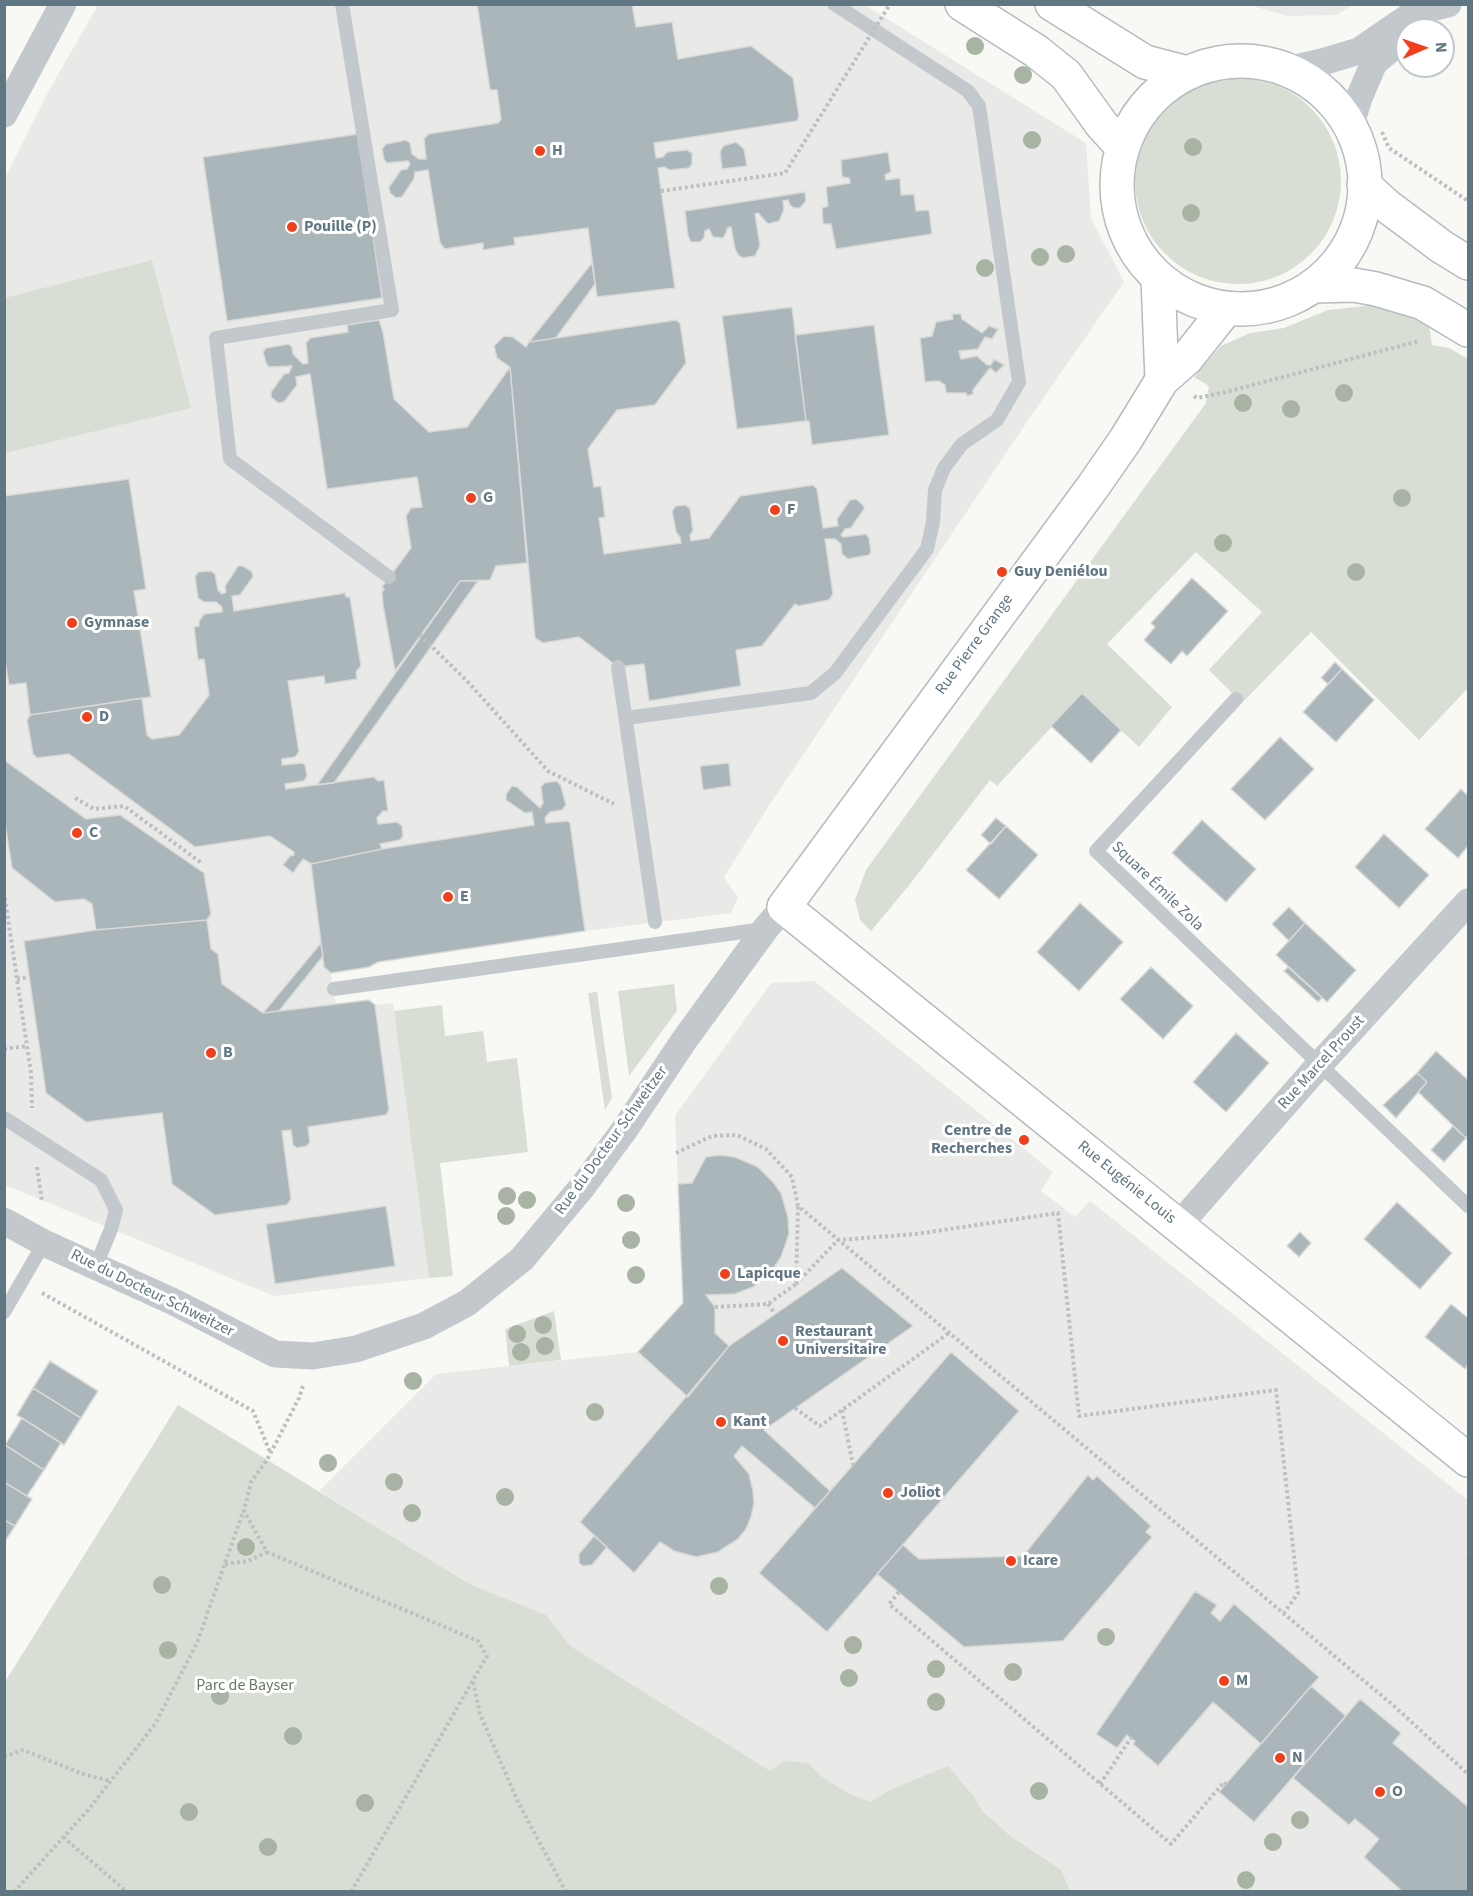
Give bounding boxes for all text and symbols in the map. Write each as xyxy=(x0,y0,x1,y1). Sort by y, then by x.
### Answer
north arrow xyxy=(1395,18,1455,78)
text: N xyxy=(1430,42,1452,53)
place label: H xyxy=(552,141,563,161)
marker: H xyxy=(533,144,547,158)
place label: Pouille (P) xyxy=(304,217,377,237)
marker: Pouille (P) xyxy=(285,220,299,234)
place label: G xyxy=(483,488,493,508)
marker: G xyxy=(464,491,478,505)
place label: F xyxy=(787,500,795,520)
marker: F xyxy=(768,503,782,517)
place label: Guy Deniélou xyxy=(1014,562,1108,582)
marker: Guy Deniélou xyxy=(995,565,1009,579)
street label: Rue Pierre Grange xyxy=(932,591,1018,699)
place label: Gymnase xyxy=(84,613,149,633)
marker: Gymnase xyxy=(65,616,79,630)
place label: D xyxy=(99,707,109,727)
marker: D xyxy=(80,710,94,724)
place label: C xyxy=(89,823,98,843)
marker: C xyxy=(70,826,84,840)
street label: Square Émile Zola xyxy=(1107,838,1207,936)
place label: E xyxy=(460,887,469,907)
marker: E xyxy=(441,890,455,904)
street label: Rue Marcel Proust xyxy=(1275,1012,1369,1114)
place label: B xyxy=(223,1043,233,1063)
marker: B xyxy=(204,1046,218,1060)
street label: Rue du Docteur Schweitzer xyxy=(552,1063,672,1219)
place label: Centre de Recherches xyxy=(931,1121,1012,1159)
marker: Centre de Recherches xyxy=(1017,1133,1031,1147)
street label: Rue Eugénie Louis xyxy=(1073,1137,1179,1229)
street label: Rue du Docteur Schweitzer xyxy=(67,1246,237,1342)
place label: Lapicque xyxy=(737,1264,801,1284)
marker: Lapicque xyxy=(718,1267,732,1281)
place label: Restaurant Universitaire xyxy=(795,1322,887,1360)
marker: Restaurant Universitaire xyxy=(776,1334,790,1348)
place label: Kant xyxy=(733,1412,767,1432)
marker: Kant xyxy=(714,1415,728,1429)
place label: Joliot xyxy=(900,1483,941,1503)
marker: Joliot xyxy=(881,1486,895,1500)
place label: Icare xyxy=(1023,1551,1058,1571)
marker: Icare xyxy=(1004,1554,1018,1568)
place label: M xyxy=(1236,1671,1248,1691)
marker: M xyxy=(1217,1674,1231,1688)
park label: Parc de Bayser xyxy=(196,1676,294,1696)
place label: N xyxy=(1292,1748,1303,1768)
marker: N xyxy=(1273,1751,1287,1765)
place label: O xyxy=(1392,1782,1403,1802)
marker: O xyxy=(1373,1785,1387,1799)

